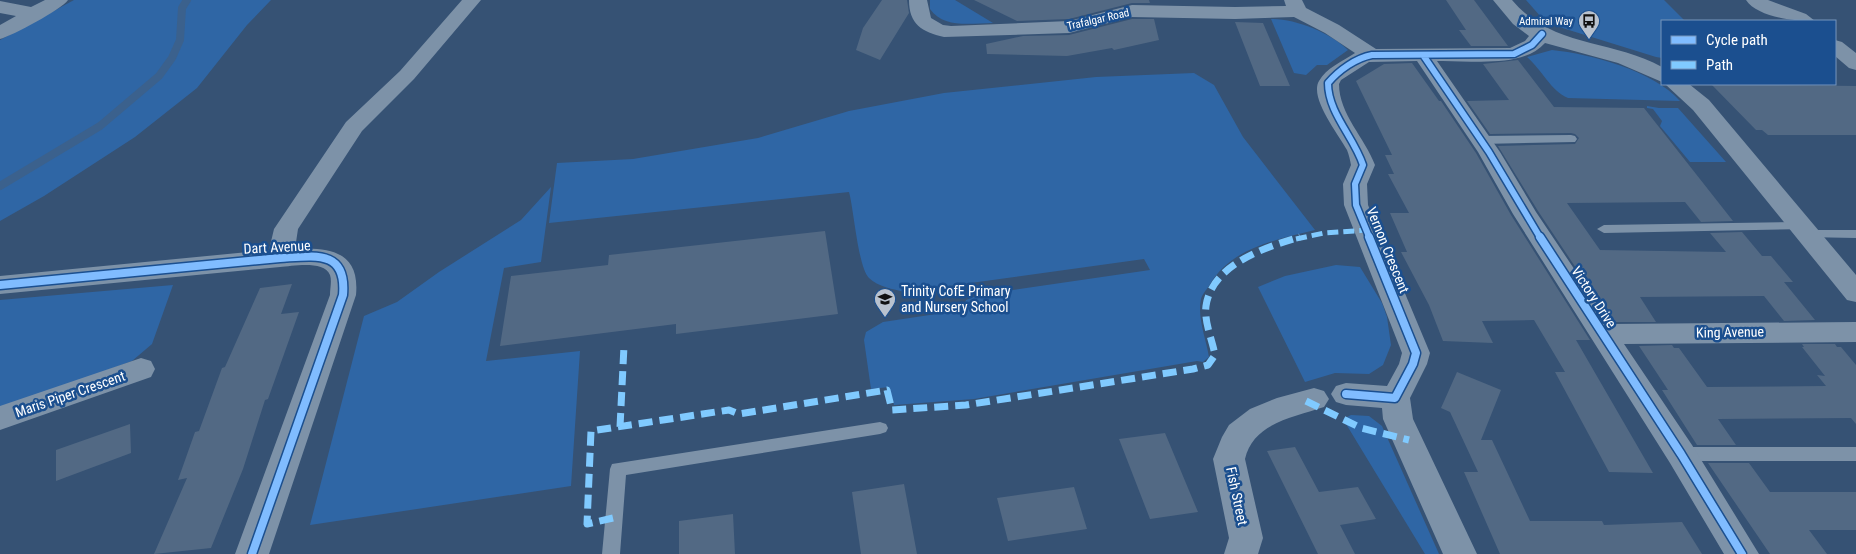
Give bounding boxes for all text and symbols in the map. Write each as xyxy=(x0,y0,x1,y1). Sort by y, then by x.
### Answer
street label: Trafalgar Road xyxy=(1066,6,1131,33)
bus stop icon: Admiral Way xyxy=(1577,9,1601,40)
place label: Admiral Way xyxy=(1519,15,1573,28)
legend xyxy=(1661,20,1836,85)
text: Cycle path xyxy=(1706,31,1768,49)
text: Path xyxy=(1706,56,1733,74)
street label: Vernon Crescent xyxy=(1364,205,1412,295)
street label: Dart Avenue xyxy=(243,237,311,257)
street label: Victory Drive xyxy=(1568,263,1620,331)
place label: Trinity CofE Primary and Nursery School xyxy=(901,283,1011,315)
school or university icon: Trinity CofE Primary and Nursery School xyxy=(873,287,897,318)
street label: King Avenue xyxy=(1696,323,1765,341)
street label: Maris Piper Crescent xyxy=(13,368,127,420)
street label: Fish Street xyxy=(1223,465,1251,527)

